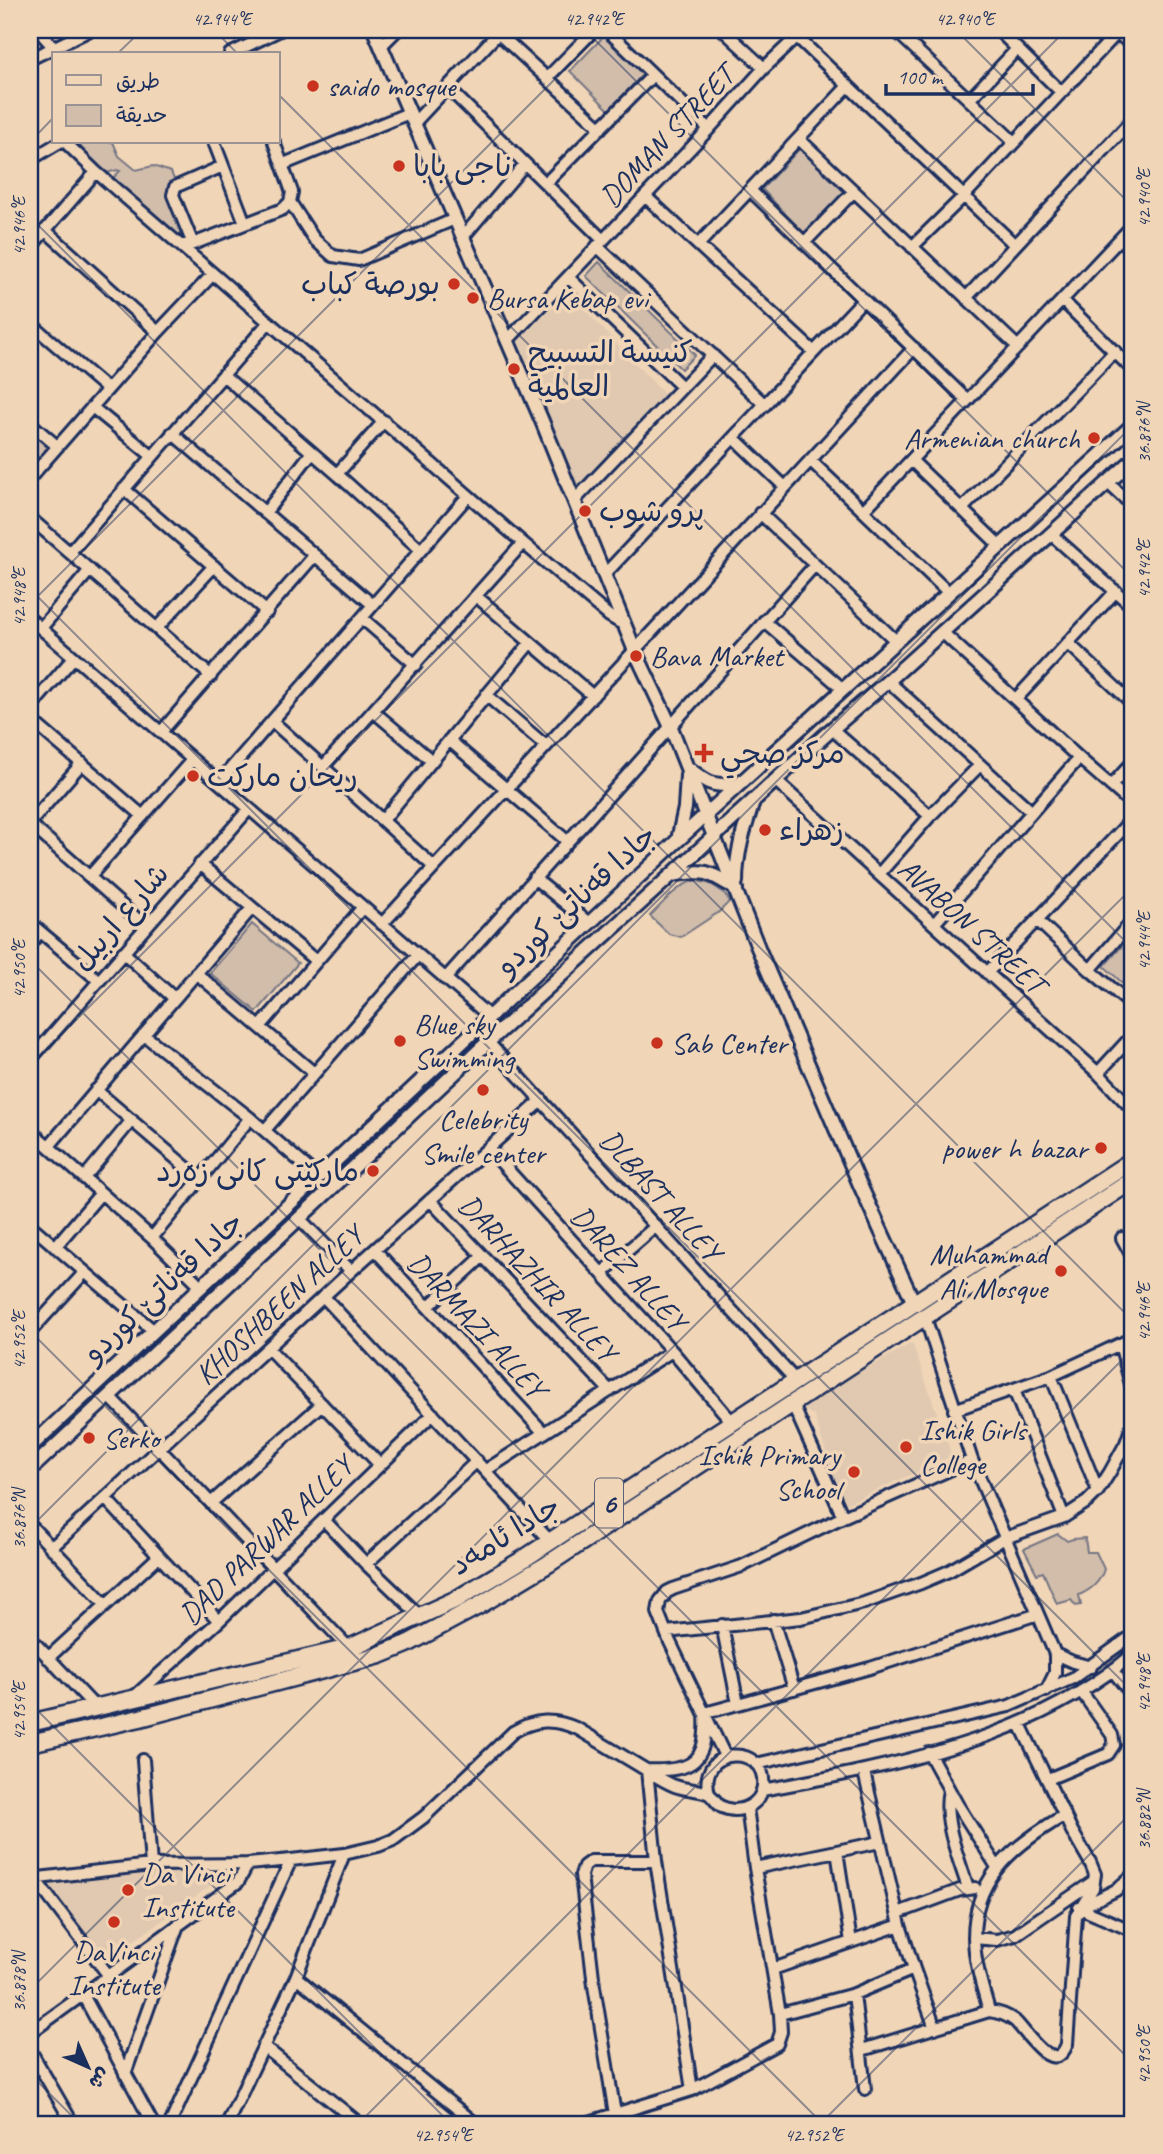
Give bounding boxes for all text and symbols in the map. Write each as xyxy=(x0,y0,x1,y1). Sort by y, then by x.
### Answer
text: 42.944°E xyxy=(193,8,254,30)
text: 42.942°E xyxy=(565,8,626,30)
text: 42.940°E xyxy=(936,8,997,30)
legend xyxy=(52,52,280,144)
scale bar xyxy=(886,52,1034,96)
street label: DOMAN STREET xyxy=(592,53,747,215)
text: 100 m xyxy=(897,64,944,90)
place label: saido mosque xyxy=(327,67,458,105)
text: طريق xyxy=(116,68,160,94)
marker: saido mosque xyxy=(305,78,321,94)
text: حديقة xyxy=(116,102,167,128)
place label: ناجى بابا xyxy=(413,147,512,185)
marker: ناجى بابا xyxy=(391,158,407,174)
text: 42.940°E xyxy=(1133,166,1155,227)
text: 42.946°E xyxy=(8,194,30,255)
place label: بورصة كباب xyxy=(301,265,440,303)
marker: بورصة كباب xyxy=(446,276,462,292)
place label: Bursa Kebap evi xyxy=(487,279,651,317)
marker: Bursa Kebap evi xyxy=(465,290,481,306)
place label: كنيسة التسبيح العالمية xyxy=(528,333,693,405)
marker: كنيسة التسبيح العالمية xyxy=(506,361,522,377)
text: 36.876°N xyxy=(1133,400,1155,463)
place label: Armenian church xyxy=(904,419,1080,457)
marker: Armenian church xyxy=(1086,430,1102,446)
place label: پرو شوب xyxy=(599,492,704,530)
marker: پرو شوب xyxy=(577,503,593,519)
text: 42.942°E xyxy=(1133,537,1155,598)
text: 42.948°E xyxy=(8,565,30,626)
place label: Bava Market xyxy=(650,637,786,675)
marker: Bava Market xyxy=(628,648,644,664)
place label: مركز صحي xyxy=(720,734,845,779)
marker: مركز صحي xyxy=(694,743,714,763)
place label: ريحان ماركت xyxy=(207,757,358,795)
marker: ريحان ماركت xyxy=(185,768,201,784)
place label: زهراء xyxy=(779,811,844,849)
street label: جادا قەناتێ کوردو xyxy=(486,816,665,986)
marker: زهراء xyxy=(757,822,773,838)
street label: AVABON STREET xyxy=(890,850,1058,1006)
street label: شارع اربيل xyxy=(63,855,179,980)
text: 42.944°E xyxy=(1133,909,1155,970)
text: 42.950°E xyxy=(8,937,30,998)
place label: Blue sky Swimming xyxy=(414,1005,516,1077)
place label: Sab Center xyxy=(671,1024,790,1062)
marker: Blue sky Swimming xyxy=(392,1033,408,1049)
marker: Sab Center xyxy=(649,1035,665,1051)
marker: Celebrity Smile center xyxy=(475,1082,491,1098)
place label: Celebrity Smile center xyxy=(421,1100,547,1172)
street label: DLBAST ALLEY xyxy=(592,1121,733,1272)
place label: power h bazar xyxy=(942,1129,1090,1167)
marker: power h bazar xyxy=(1093,1140,1109,1156)
place label: مارکێتی کانی زەرد xyxy=(156,1152,359,1190)
marker: مارکێتی کانی زەرد xyxy=(365,1163,381,1179)
street label: DARHAZHIR ALLEY xyxy=(451,1186,628,1373)
street label: DAREZ ALLEY xyxy=(563,1197,698,1341)
street label: جادا قەناتێ کوردو xyxy=(73,1203,252,1373)
street label: KHOSHBEEN ALLEY xyxy=(187,1215,374,1393)
place label: Muhammad Ali Mosque xyxy=(929,1235,1051,1307)
street label: DARMAZI ALLEY xyxy=(400,1244,558,1410)
marker: Muhammad Ali Mosque xyxy=(1053,1263,1069,1279)
text: 42.946°E xyxy=(1133,1280,1155,1341)
text: 42.952°E xyxy=(8,1308,30,1369)
place label: Ishik Girls College xyxy=(920,1411,1028,1483)
place label: Serko xyxy=(103,1419,162,1457)
marker: Serko xyxy=(81,1430,97,1446)
place label: Ishik Primary School xyxy=(699,1436,845,1508)
marker: Ishik Girls College xyxy=(898,1439,914,1455)
street label: DAD PARWAR ALLEY xyxy=(171,1445,364,1633)
marker: Ishik Primary School xyxy=(846,1464,862,1480)
road number: 6 xyxy=(595,1478,623,1528)
text: 36.876°N xyxy=(8,1486,30,1549)
street label: جادا ئامەد xyxy=(443,1486,567,1584)
text: 42.948°E xyxy=(1133,1651,1155,1712)
text: 42.954°E xyxy=(8,1679,30,1740)
text: 36.882°N xyxy=(1133,1787,1155,1850)
place label: Da Vinci Institute xyxy=(142,1854,236,1926)
marker: Da Vinci Institute xyxy=(120,1882,136,1898)
marker: DaVinci Institute xyxy=(106,1914,122,1930)
place label: DaVinci Institute xyxy=(68,1932,162,2004)
text: 36.878°N xyxy=(8,1949,30,2012)
text: 42.950°E xyxy=(1133,2023,1155,2084)
north arrow xyxy=(52,2032,122,2102)
text: ش xyxy=(83,2062,115,2094)
text: 42.954°E xyxy=(414,2124,475,2146)
text: 42.952°E xyxy=(785,2124,846,2146)

